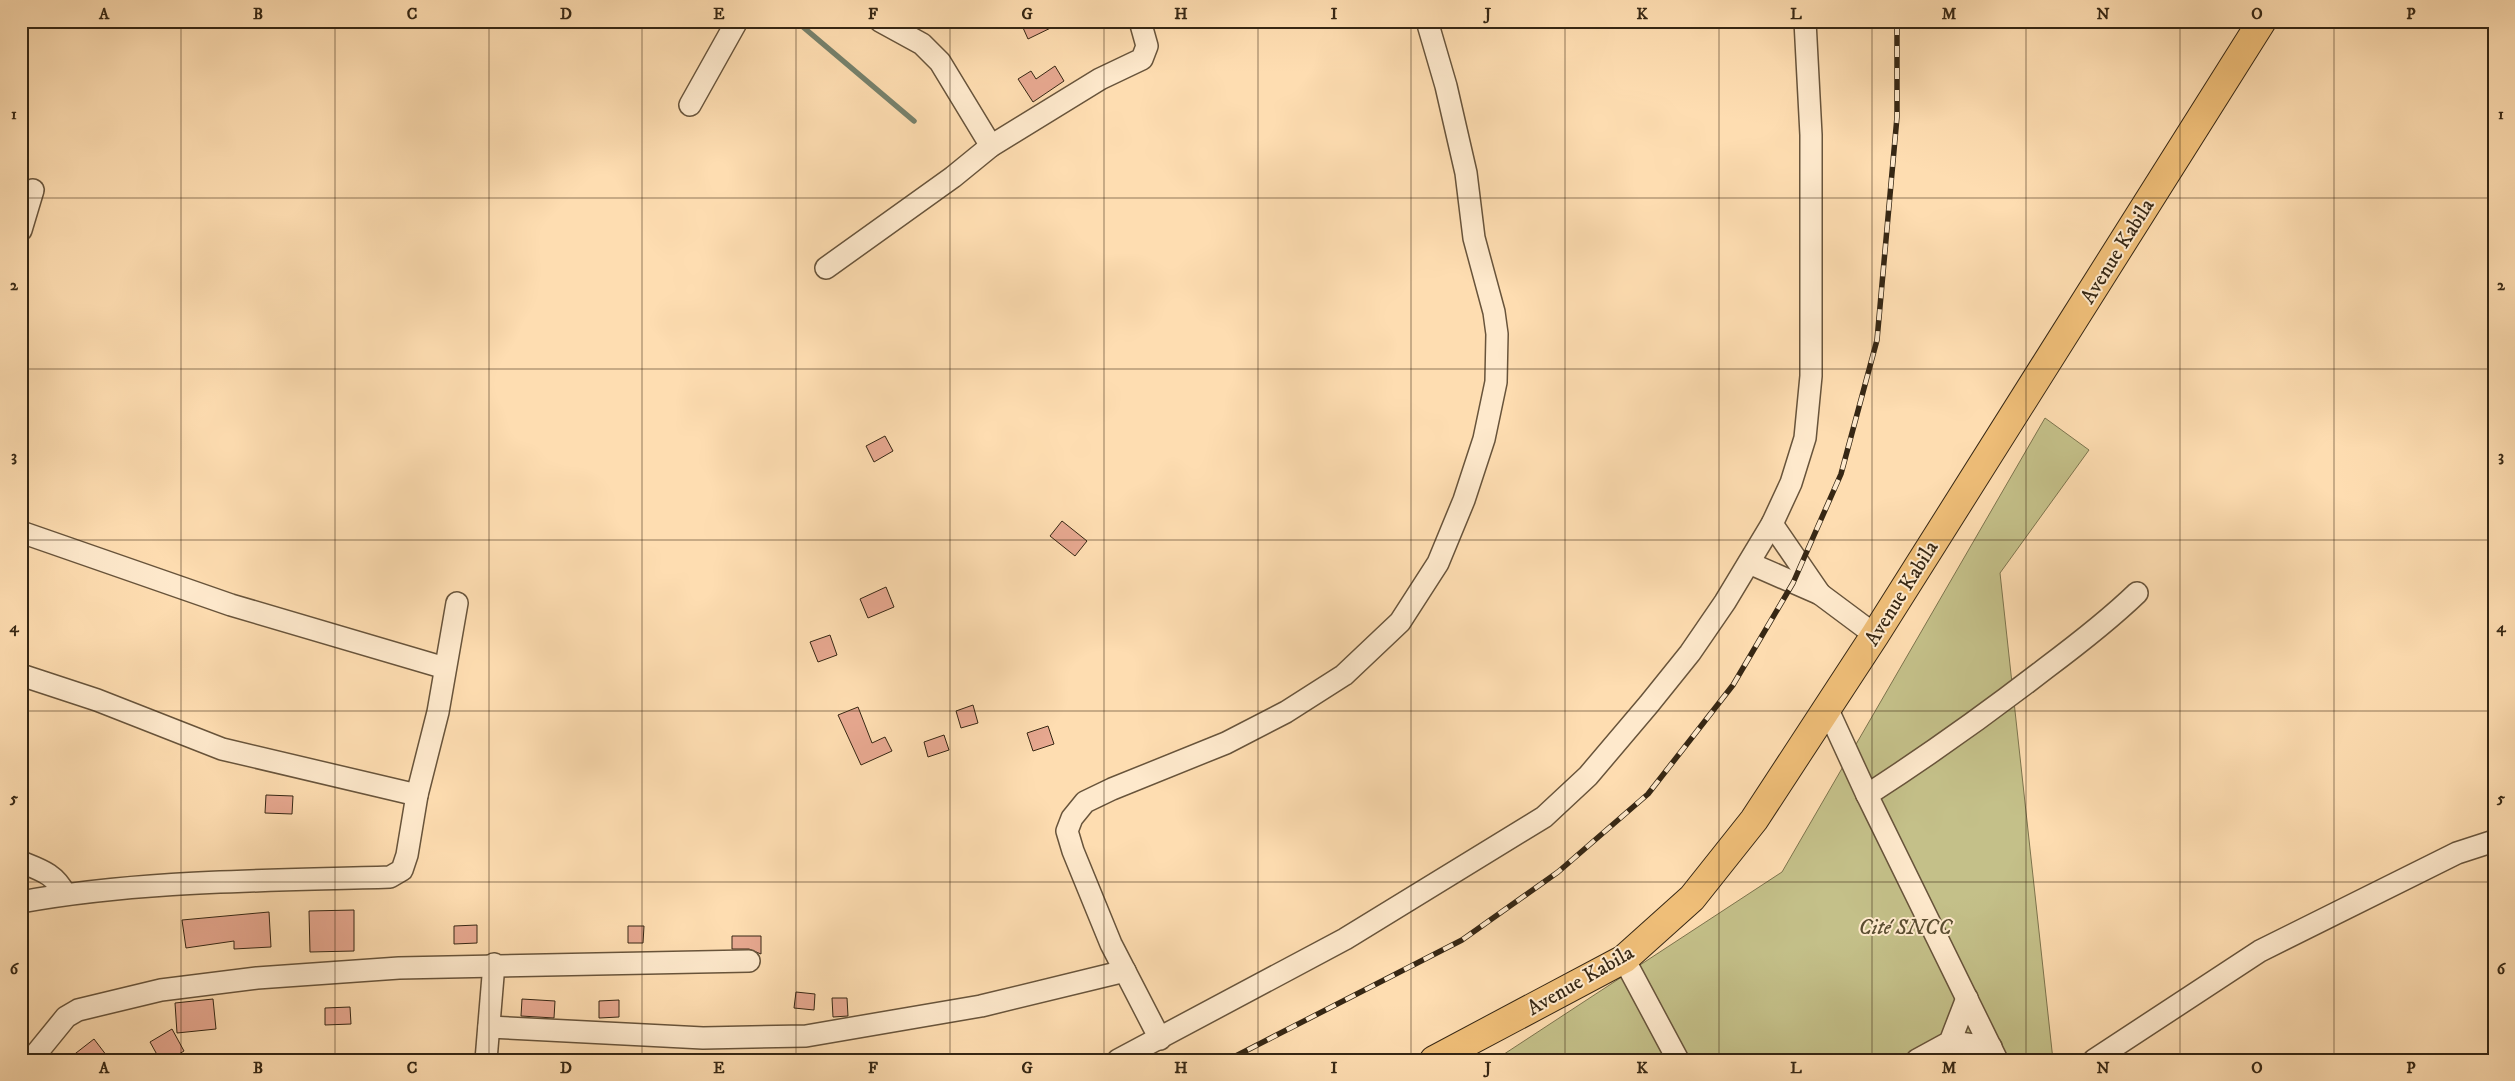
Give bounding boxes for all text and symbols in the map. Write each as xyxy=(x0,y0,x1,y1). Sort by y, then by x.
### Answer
text: A xyxy=(98,4,110,24)
text: B xyxy=(253,4,263,24)
text: C xyxy=(407,4,417,24)
text: D xyxy=(560,4,572,24)
text: E xyxy=(713,4,725,24)
text: F xyxy=(868,4,878,24)
text: G xyxy=(1021,4,1033,24)
text: H xyxy=(1174,4,1188,24)
text: I xyxy=(1331,4,1338,24)
text: J xyxy=(1483,4,1492,24)
text: K xyxy=(1636,4,1648,24)
text: L xyxy=(1790,4,1802,24)
text: M xyxy=(1942,4,1957,24)
text: N xyxy=(2096,4,2110,24)
text: O xyxy=(2251,4,2263,24)
text: P xyxy=(2406,4,2416,24)
text: 1 xyxy=(11,104,17,124)
text: 1 xyxy=(2498,104,2504,124)
street label: Avenue Kabila xyxy=(2075,194,2160,309)
text: 2 xyxy=(10,275,19,295)
text: 2 xyxy=(2497,275,2506,295)
text: 3 xyxy=(11,446,17,466)
text: 3 xyxy=(2498,446,2504,466)
street label: Avenue Kabila xyxy=(1859,536,1944,651)
text: 4 xyxy=(8,617,19,637)
text: 4 xyxy=(2495,617,2506,637)
text: 5 xyxy=(9,788,18,808)
text: 5 xyxy=(2496,788,2505,808)
park label: Cité SNCC xyxy=(1859,915,1953,941)
street label: Avenue Kabila xyxy=(1522,940,1639,1022)
text: 6 xyxy=(10,959,20,979)
text: 6 xyxy=(2497,959,2507,979)
text: A xyxy=(98,1058,110,1078)
text: B xyxy=(253,1058,263,1078)
text: C xyxy=(407,1058,417,1078)
text: D xyxy=(560,1058,572,1078)
text: E xyxy=(713,1058,725,1078)
text: F xyxy=(868,1058,878,1078)
text: G xyxy=(1021,1058,1033,1078)
text: H xyxy=(1174,1058,1188,1078)
text: I xyxy=(1331,1058,1338,1078)
text: J xyxy=(1483,1058,1492,1078)
text: K xyxy=(1636,1058,1648,1078)
text: L xyxy=(1790,1058,1802,1078)
text: M xyxy=(1942,1058,1957,1078)
text: N xyxy=(2096,1058,2110,1078)
text: O xyxy=(2251,1058,2263,1078)
text: P xyxy=(2406,1058,2416,1078)

